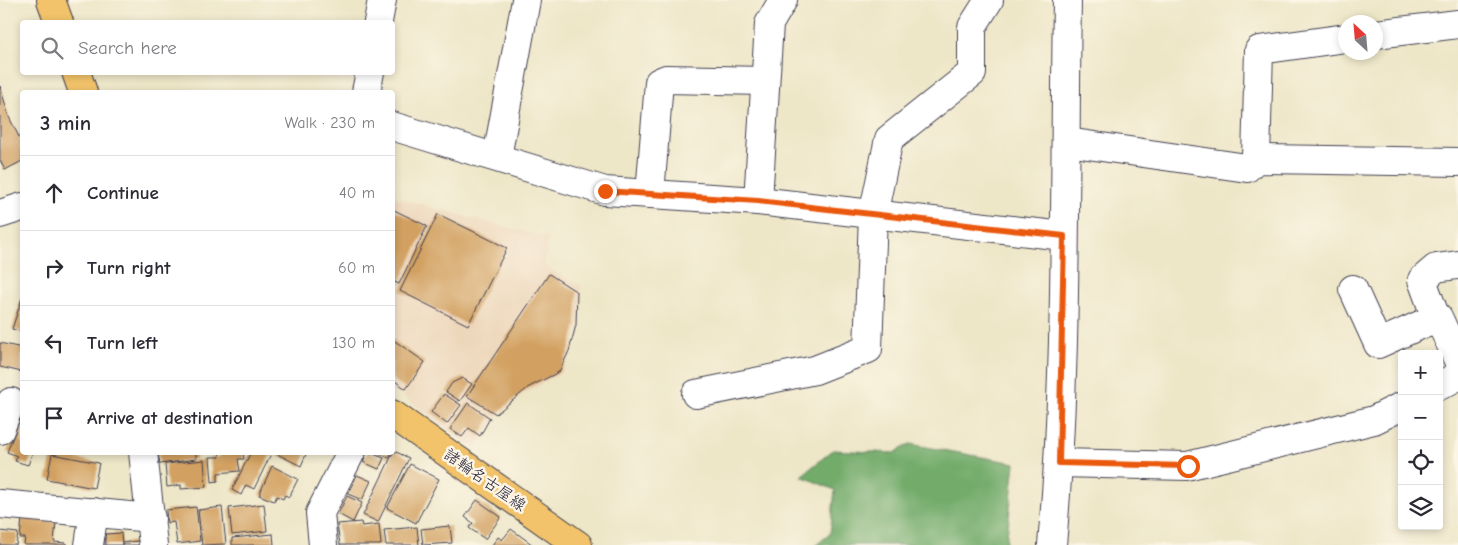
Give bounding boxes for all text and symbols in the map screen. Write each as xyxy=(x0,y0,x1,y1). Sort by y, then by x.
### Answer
north arrow xyxy=(1338,15,1383,60)
search box xyxy=(20,20,395,75)
icon: search xyxy=(38,34,66,62)
text: Search here xyxy=(78,37,177,59)
text: 3 min xyxy=(40,111,91,135)
text: Walk · 230 m xyxy=(284,114,375,132)
icon: ahead xyxy=(40,179,68,207)
route end xyxy=(594,180,617,203)
text: Continue xyxy=(87,182,159,204)
text: 40 m xyxy=(339,184,375,202)
icon: right xyxy=(40,254,68,282)
text: Turn right xyxy=(87,257,171,279)
text: 60 m xyxy=(338,259,375,277)
icon: left xyxy=(40,329,68,357)
text: Turn left xyxy=(87,332,158,354)
text: 130 m xyxy=(332,334,375,352)
map controls xyxy=(1398,350,1443,530)
button: + xyxy=(1398,350,1443,395)
button: − xyxy=(1398,395,1443,440)
icon: arrive xyxy=(40,404,68,432)
text: Arrive at destination xyxy=(87,407,253,429)
button: locate xyxy=(1398,440,1443,485)
street label: 諸輪名古屋線 xyxy=(441,445,529,515)
route start xyxy=(1177,455,1200,478)
button: layers xyxy=(1398,485,1443,530)

